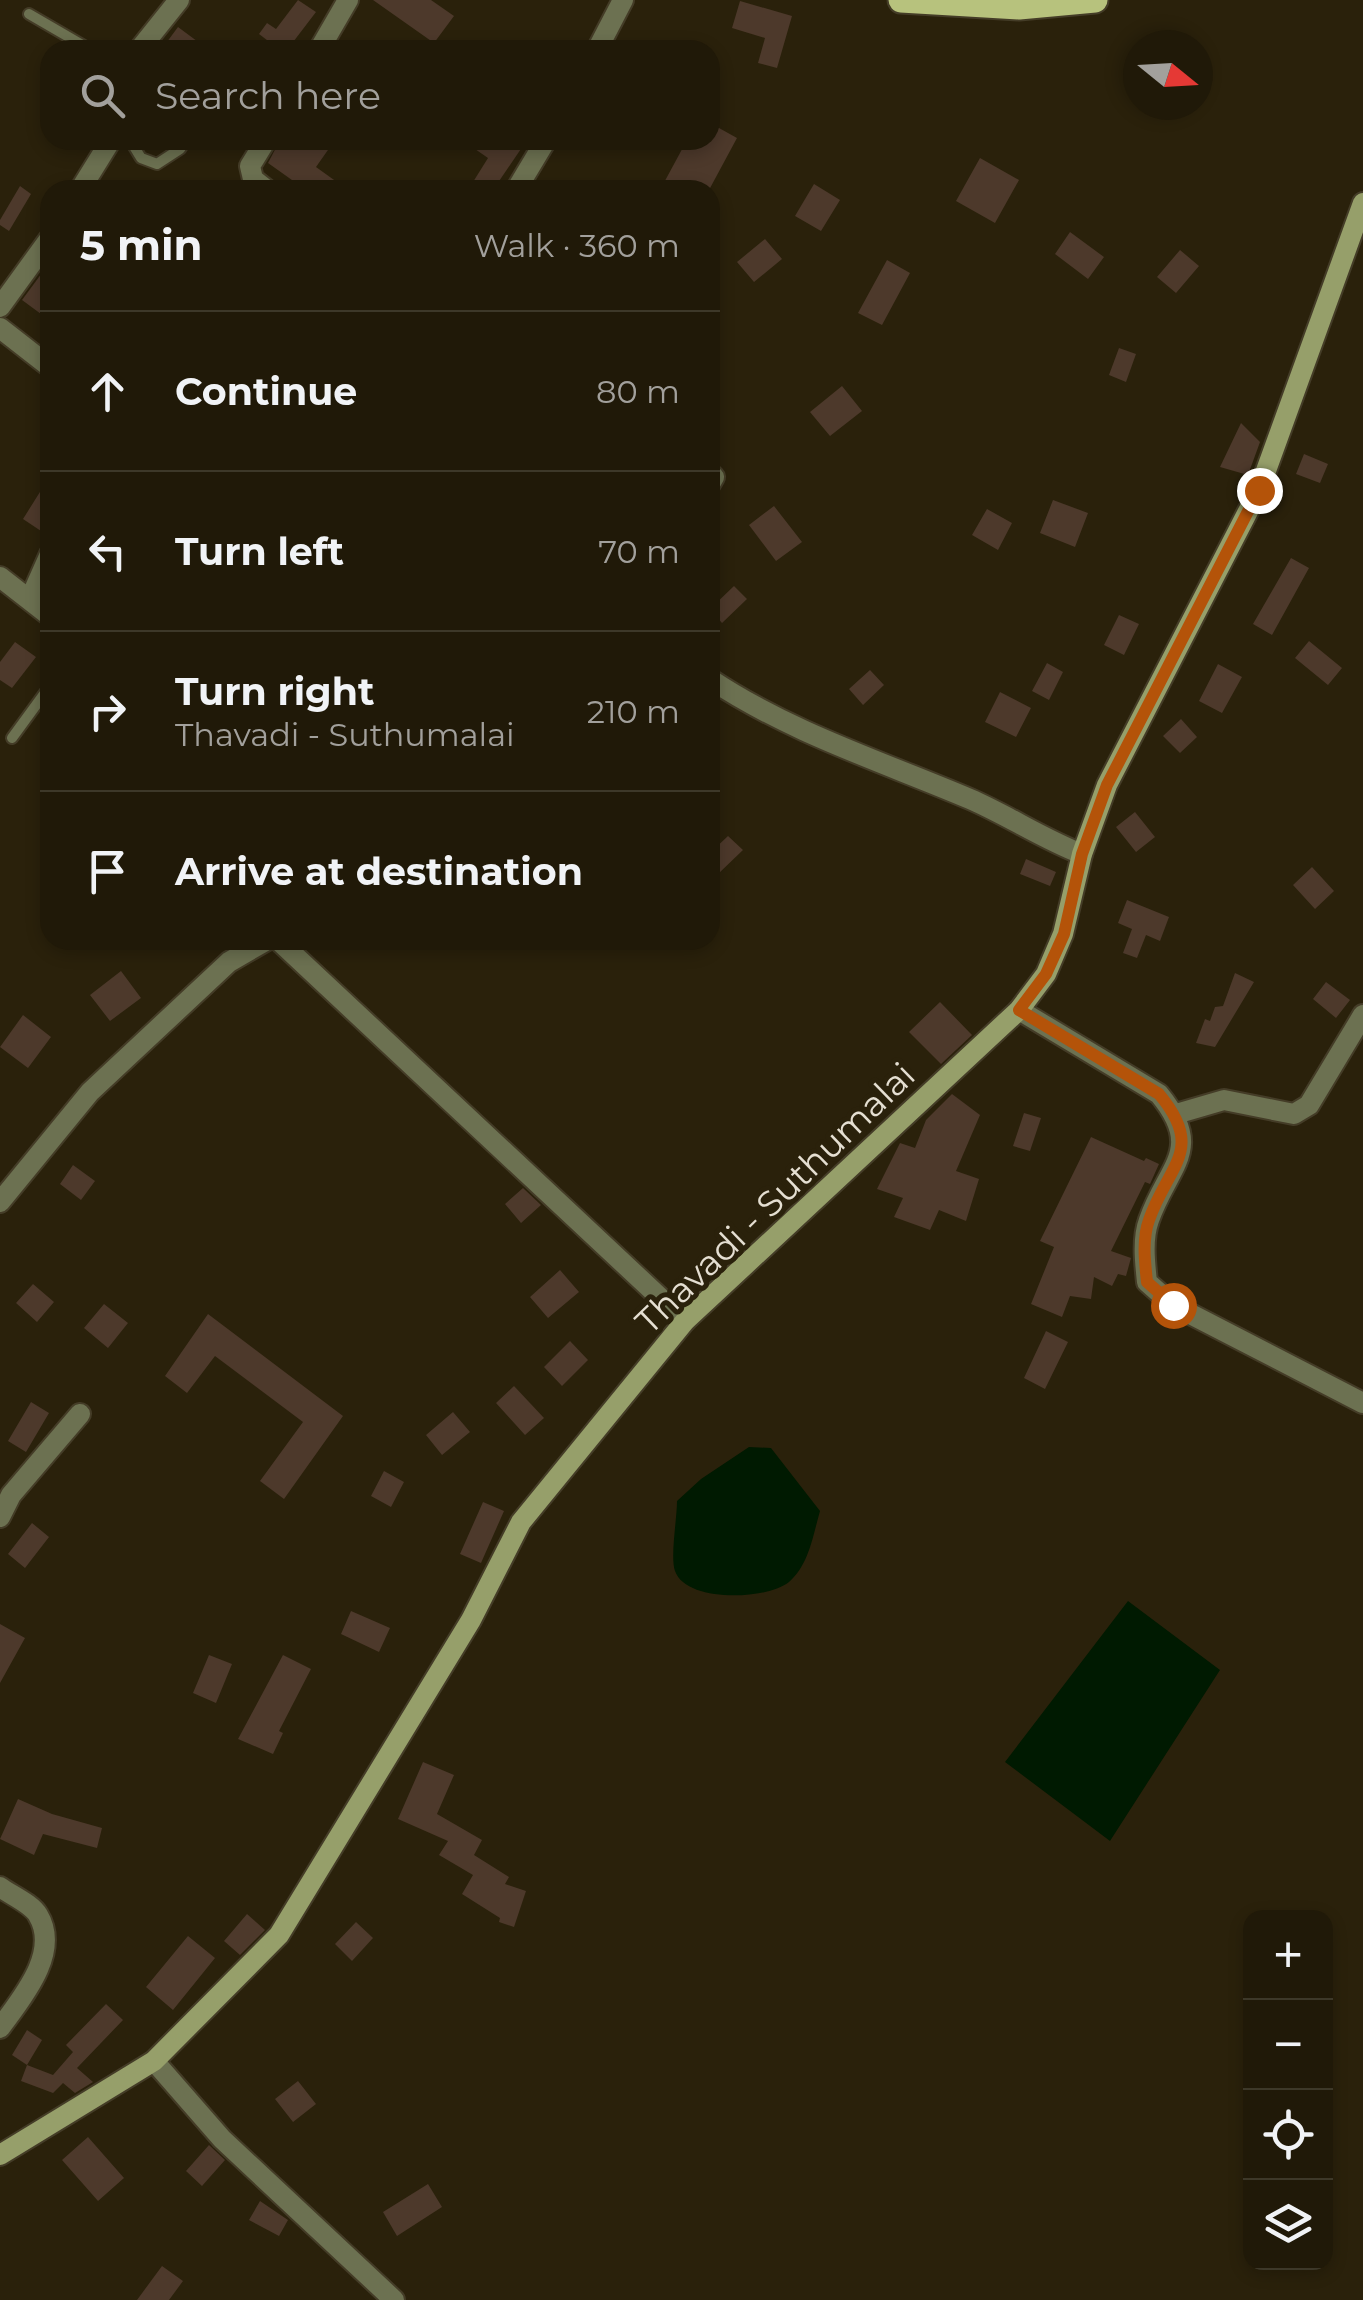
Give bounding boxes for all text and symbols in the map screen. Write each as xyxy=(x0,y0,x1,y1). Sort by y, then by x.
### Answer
north arrow xyxy=(1123,30,1213,120)
search box xyxy=(40,40,720,150)
icon: search xyxy=(75,68,130,123)
text: Search here xyxy=(155,72,381,119)
text: 5 min xyxy=(80,219,203,271)
text: Walk · 360 m xyxy=(474,226,680,265)
icon: ahead xyxy=(80,364,135,419)
text: Continue xyxy=(175,368,357,415)
text: 80 m xyxy=(596,372,680,411)
route end xyxy=(1237,468,1283,514)
icon: left xyxy=(80,524,135,579)
text: Turn left xyxy=(175,528,344,575)
text: 70 m xyxy=(598,532,680,571)
text: Turn right xyxy=(175,668,374,715)
icon: right xyxy=(80,684,135,739)
text: 210 m xyxy=(587,692,680,731)
text: Thavadi - Suthumalai xyxy=(175,715,515,754)
icon: arrive xyxy=(80,844,135,899)
text: Arrive at destination xyxy=(175,848,583,895)
street label: Thavadi - Suthumalai xyxy=(626,1053,924,1343)
route start xyxy=(1151,1283,1197,1329)
map controls xyxy=(1243,1910,1333,2270)
button: + xyxy=(1243,1910,1333,2000)
button: − xyxy=(1243,2000,1333,2090)
button: locate xyxy=(1243,2090,1333,2180)
button: layers xyxy=(1243,2180,1333,2270)

